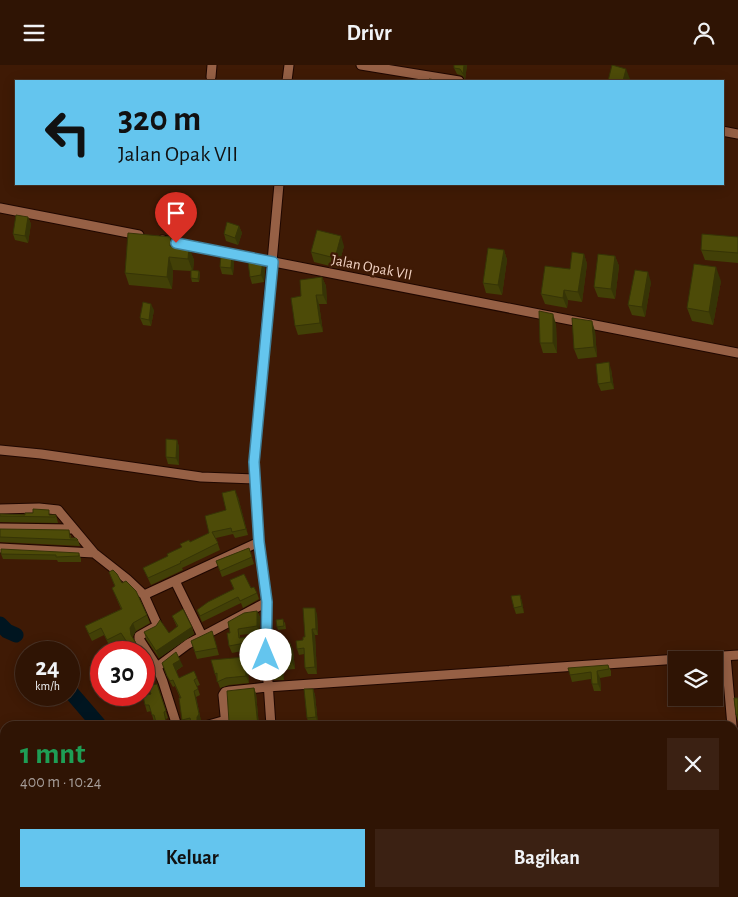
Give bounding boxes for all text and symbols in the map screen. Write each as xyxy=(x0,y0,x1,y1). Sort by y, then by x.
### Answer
icon: menu xyxy=(20,19,48,47)
icon: person xyxy=(690,19,718,47)
text: Drivr xyxy=(346,22,392,44)
icon: left xyxy=(35,100,100,165)
text: 320 m xyxy=(118,102,201,137)
text: Jalan Opak VII xyxy=(118,143,238,165)
pin xyxy=(155,192,197,243)
icon: arrive xyxy=(162,199,190,227)
street label: Jalan Opak VII xyxy=(330,252,414,283)
position arrow xyxy=(239,628,291,680)
speed limit sign: 30 xyxy=(90,641,155,706)
map controls xyxy=(668,651,723,706)
button: layers xyxy=(668,651,723,706)
text: 24 xyxy=(35,655,60,680)
text: km/h xyxy=(35,680,60,692)
button: close xyxy=(667,738,719,790)
text: 1 mnt xyxy=(20,739,85,769)
text: 400 m · 10:24 xyxy=(20,774,102,790)
button: Keluar xyxy=(20,829,365,887)
button: Bagikan xyxy=(375,829,719,887)

